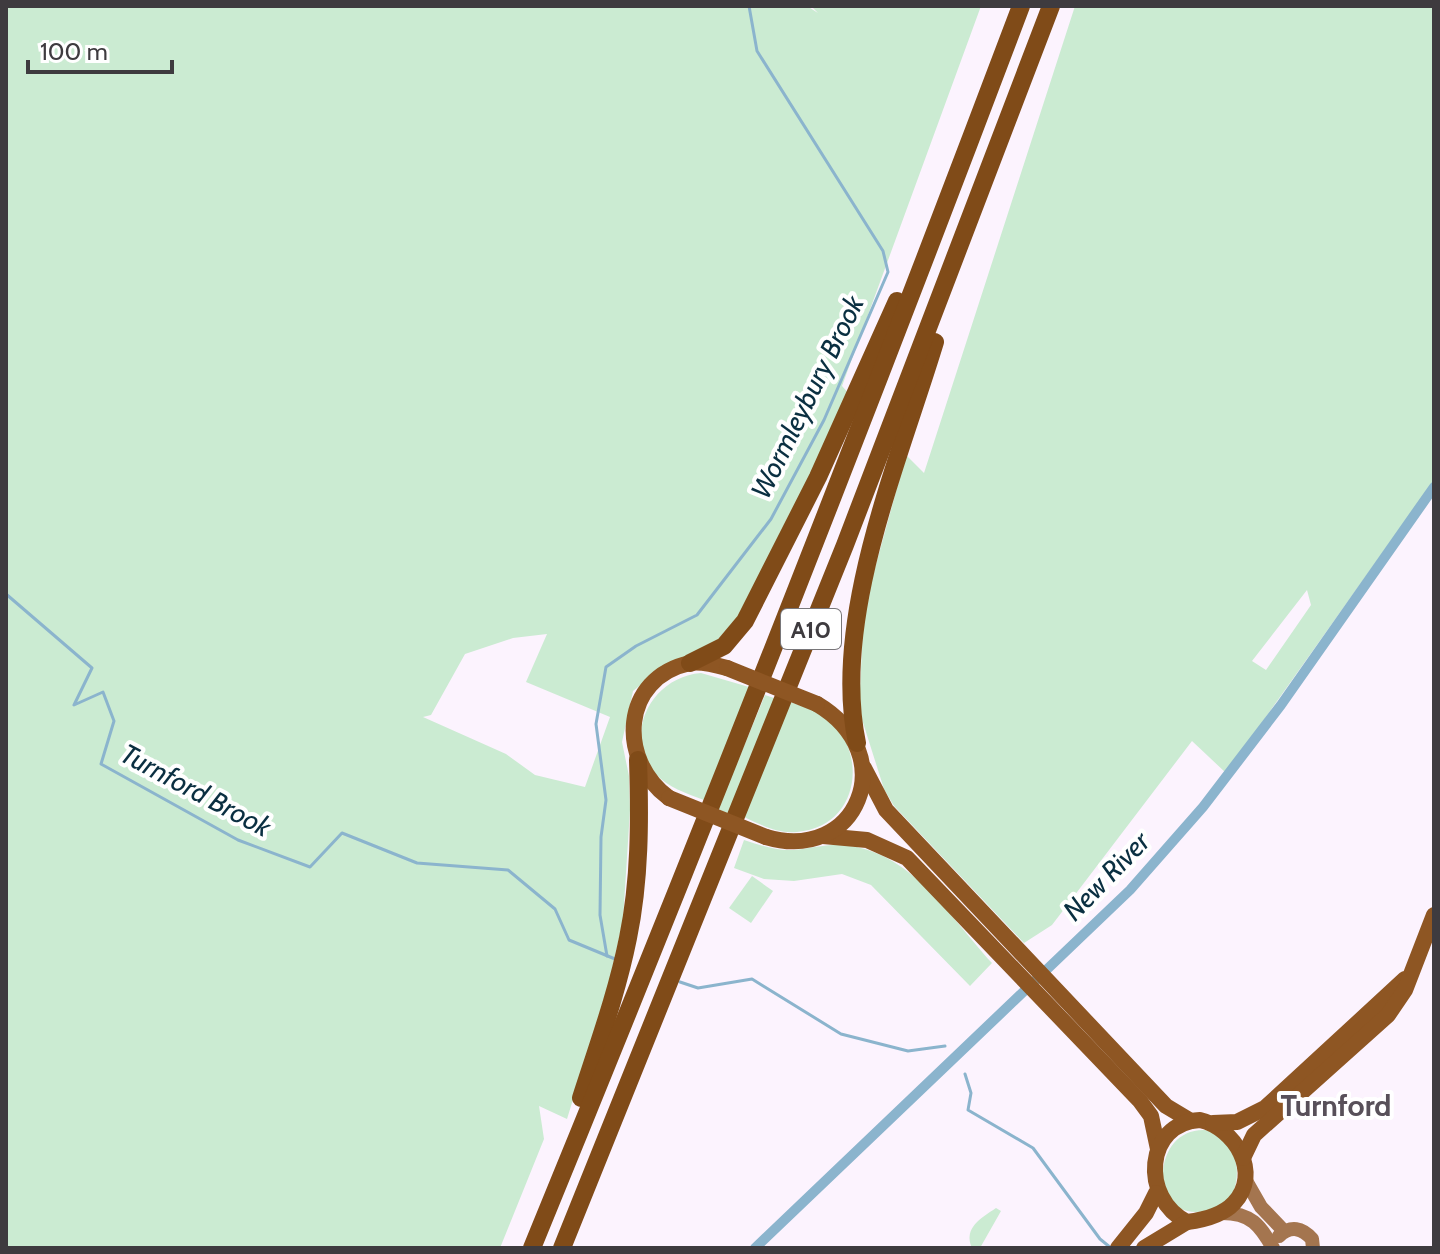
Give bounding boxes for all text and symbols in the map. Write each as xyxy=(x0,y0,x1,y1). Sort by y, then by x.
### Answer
scale bar xyxy=(28,24,172,74)
text: 100 m xyxy=(40,37,108,66)
water label: Wormleybury Brook xyxy=(743,289,871,504)
road number: A10 xyxy=(781,609,841,649)
water label: Turnford Brook xyxy=(115,736,278,844)
water label: New River xyxy=(1055,824,1157,927)
district label: Turnford xyxy=(1281,1087,1391,1124)

